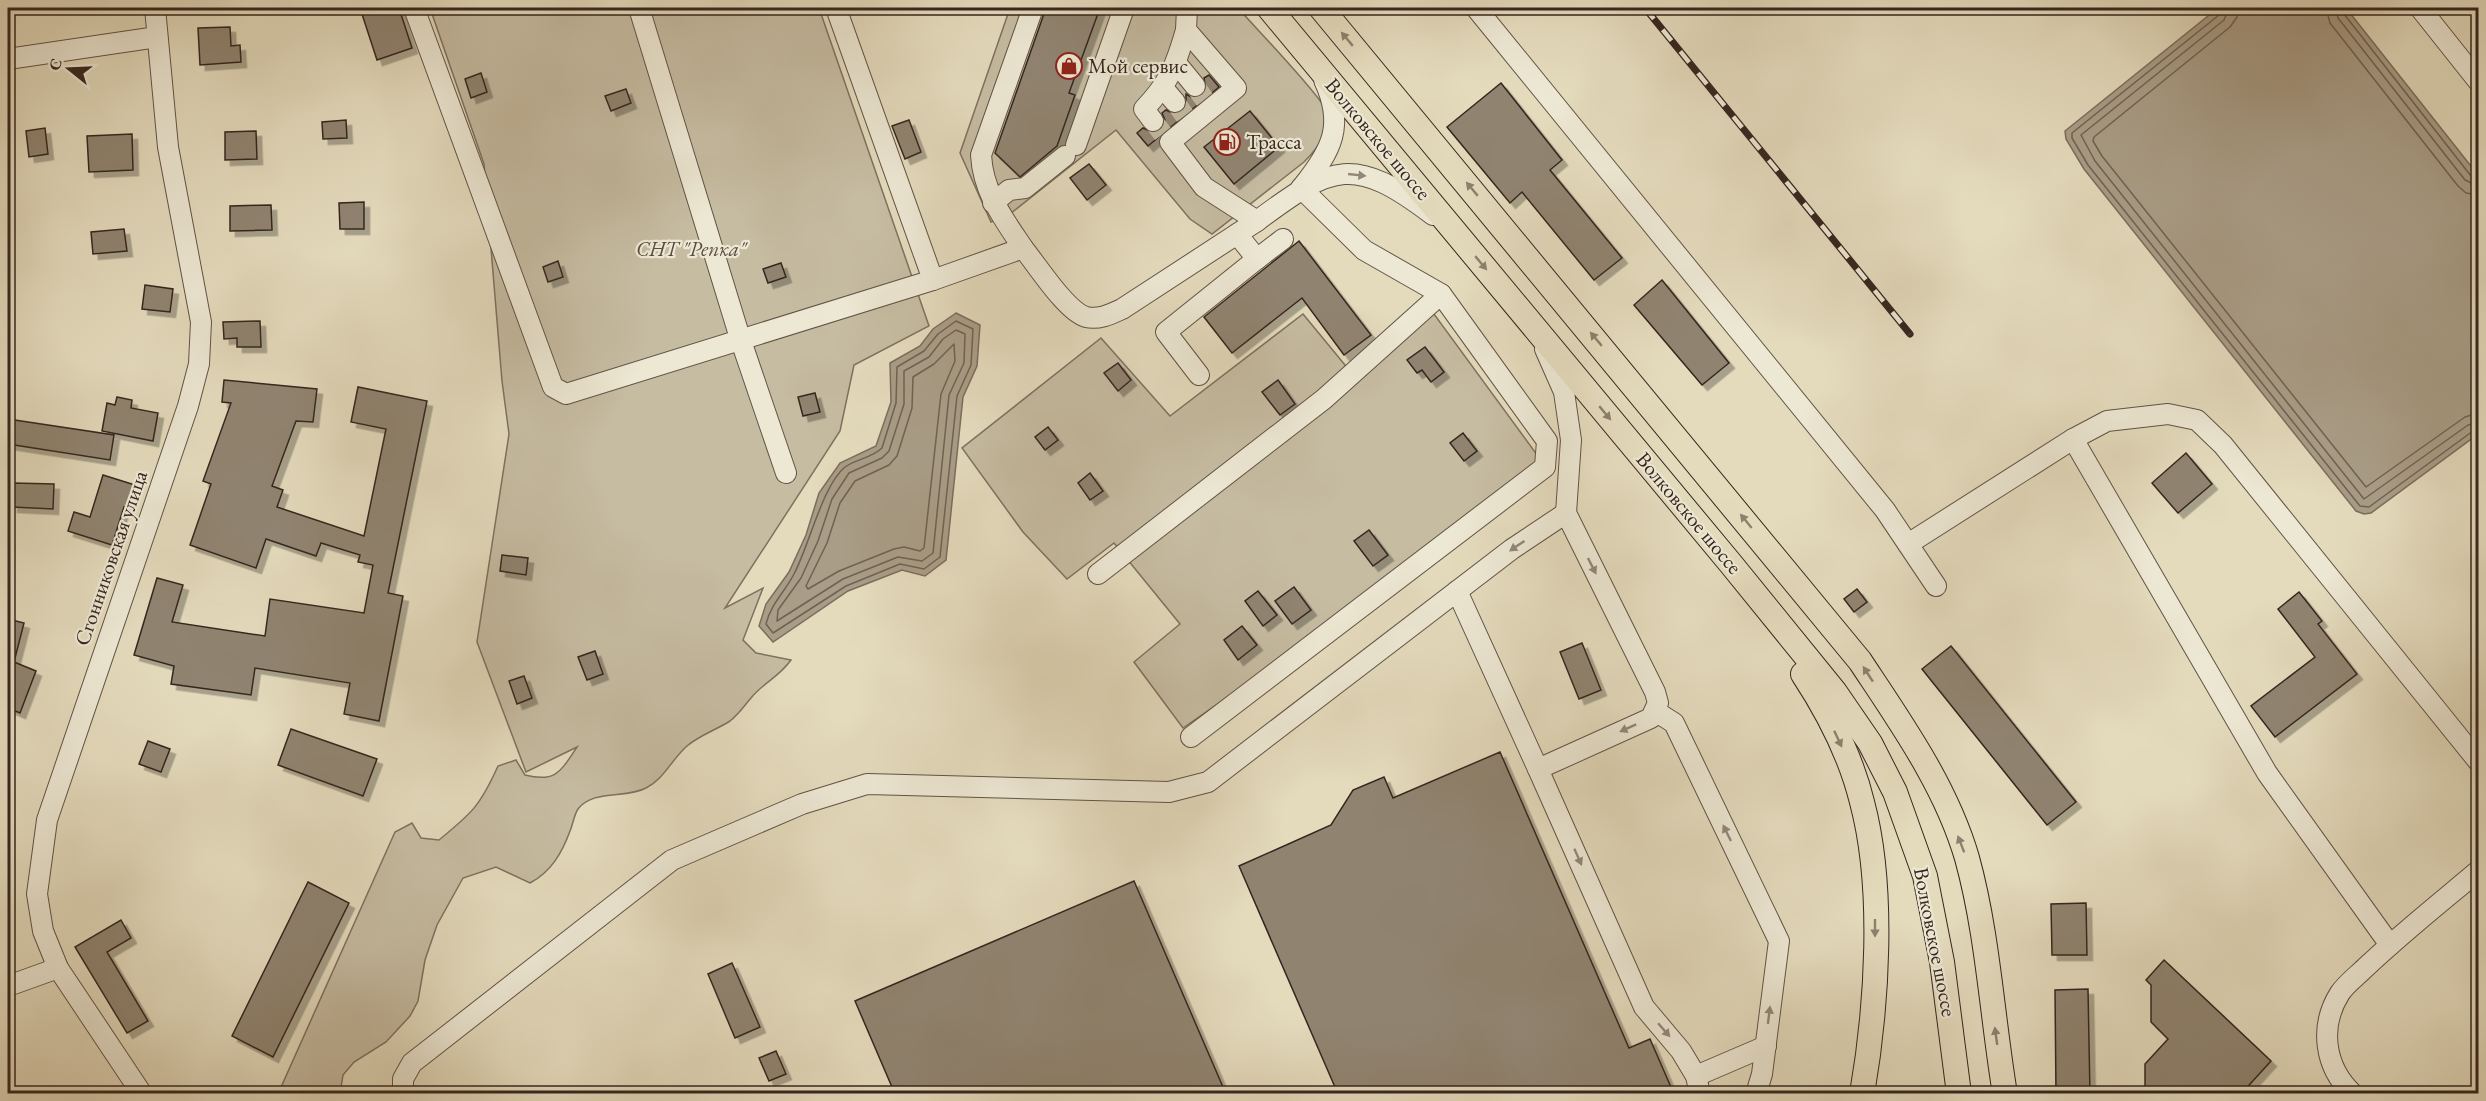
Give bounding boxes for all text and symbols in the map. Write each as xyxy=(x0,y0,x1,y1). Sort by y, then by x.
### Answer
one-way arrow xyxy=(1341,31,1354,47)
north arrow xyxy=(39,39,99,99)
shop icon: Мой сервис xyxy=(1054,51,1084,81)
place label: Мой сервис xyxy=(1088,52,1188,79)
text: С xyxy=(43,56,67,73)
street label: Волковское шоссе xyxy=(1319,72,1437,205)
fuel station icon: Трасса xyxy=(1212,127,1242,157)
place label: Трасса xyxy=(1246,128,1302,155)
one-way arrow xyxy=(1347,170,1366,180)
one-way arrow xyxy=(1466,182,1479,197)
park label: СНТ "Репка" xyxy=(636,235,748,262)
one-way arrow xyxy=(1474,255,1486,270)
one-way arrow xyxy=(1590,331,1603,347)
one-way arrow xyxy=(1599,405,1611,420)
street label: Волковское шоссе xyxy=(1630,446,1748,579)
street label: Сгонниковская улица xyxy=(68,466,153,649)
one-way arrow xyxy=(1741,514,1753,529)
one-way arrow xyxy=(1509,540,1525,551)
one-way arrow xyxy=(1587,557,1597,574)
one-way arrow xyxy=(1863,665,1874,682)
one-way arrow xyxy=(1619,724,1636,733)
one-way arrow xyxy=(1834,730,1843,747)
one-way arrow xyxy=(1722,824,1731,841)
one-way arrow xyxy=(1956,835,1966,853)
one-way arrow xyxy=(1573,848,1582,865)
street label: Волковское шоссе xyxy=(1908,865,1963,1019)
one-way arrow xyxy=(1870,919,1880,938)
one-way arrow xyxy=(1765,1006,1774,1025)
one-way arrow xyxy=(1657,1022,1670,1037)
one-way arrow xyxy=(1992,1026,2001,1045)

